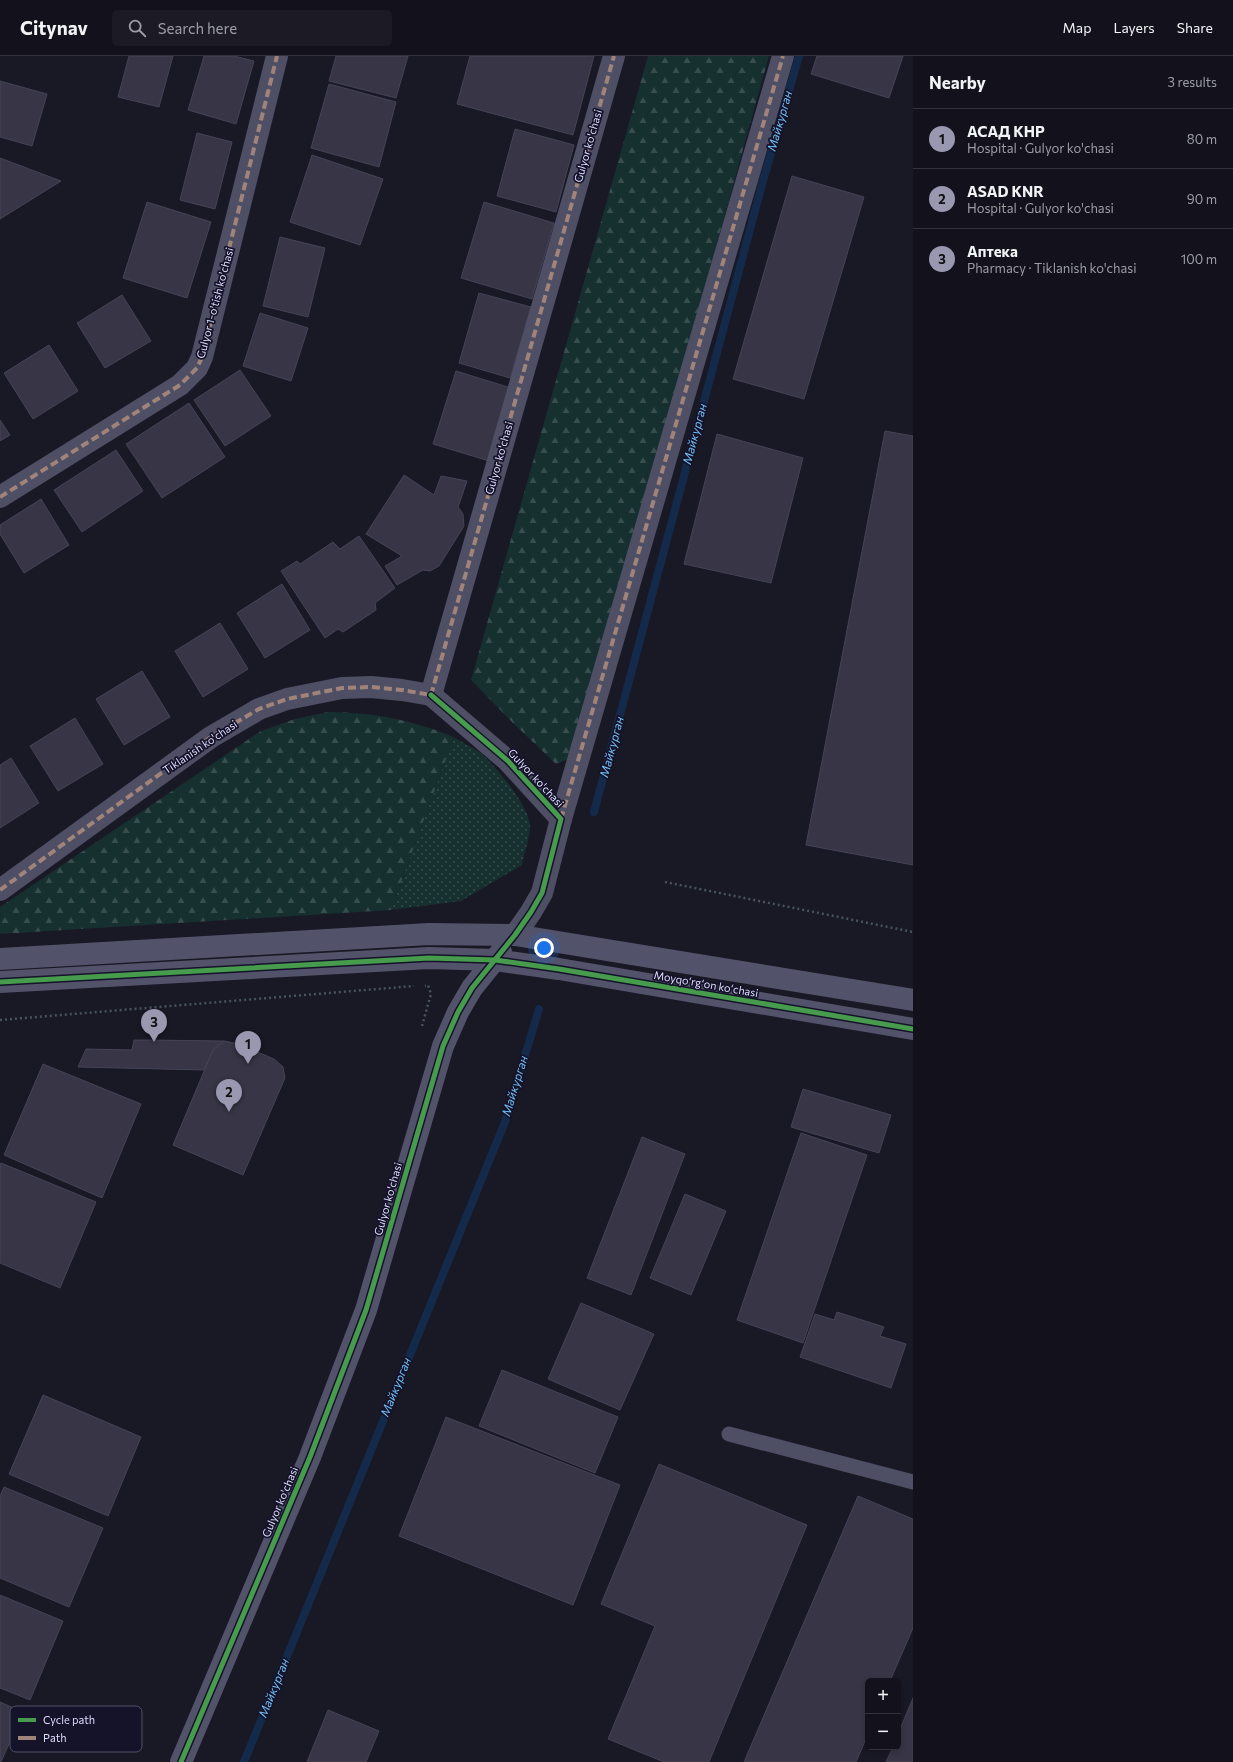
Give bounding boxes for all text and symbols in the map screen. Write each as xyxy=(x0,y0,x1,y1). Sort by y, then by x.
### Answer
search box xyxy=(112,10,392,46)
text: Citynav xyxy=(20,16,88,39)
icon: search xyxy=(126,17,148,39)
text: Search here xyxy=(158,19,237,37)
text: Map xyxy=(1063,19,1091,36)
text: Layers xyxy=(1113,19,1155,36)
text: Share xyxy=(1177,19,1213,36)
text: Nearby xyxy=(929,72,986,93)
text: 3 results xyxy=(1168,74,1217,90)
water label: Майкурган xyxy=(764,89,794,153)
street label: Gulyor ko'chasi xyxy=(571,108,604,184)
text: АСАД КНР xyxy=(967,122,1045,140)
text: 1 xyxy=(939,131,945,147)
text: 80 m xyxy=(1187,131,1217,147)
text: Hospital · Gulyor ko'chasi xyxy=(967,140,1114,156)
text: ASAD KNR xyxy=(967,182,1044,200)
text: 2 xyxy=(938,191,946,207)
text: 90 m xyxy=(1187,191,1217,207)
text: Hospital · Gulyor ko'chasi xyxy=(967,200,1114,216)
text: Аптека xyxy=(967,242,1018,260)
street label: Gulyor 1-o'tish ko'chasi xyxy=(193,246,236,360)
text: 3 xyxy=(938,251,946,267)
text: 100 m xyxy=(1181,251,1217,267)
text: Pharmacy · Tiklanish ko'chasi xyxy=(967,260,1137,276)
water label: Майкурган xyxy=(679,402,709,466)
street label: Gulyor ko'chasi xyxy=(482,420,515,496)
water label: Майкурган xyxy=(596,715,626,779)
street label: Tiklanish ko'chasi xyxy=(160,717,239,776)
street label: Gulyor ko'chasi xyxy=(506,746,567,810)
your location xyxy=(534,938,554,958)
street label: Moyqoʻrgʻon koʻchasi xyxy=(653,968,760,999)
pin: 3 xyxy=(141,1009,167,1042)
pin: 1 xyxy=(235,1031,261,1064)
water label: Майкурган xyxy=(498,1054,530,1118)
pin: 2 xyxy=(216,1079,242,1112)
street label: Gulyor ko'chasi xyxy=(371,1161,404,1237)
water label: Майкурган xyxy=(377,1355,413,1418)
street label: Gulyor ko'chasi xyxy=(259,1464,300,1539)
water label: Майкурган xyxy=(255,1656,291,1719)
map controls xyxy=(865,1678,901,1750)
button: + xyxy=(865,1678,901,1714)
legend xyxy=(10,1706,142,1752)
text: Cycle path xyxy=(43,1713,95,1726)
button: − xyxy=(865,1714,901,1750)
text: Path xyxy=(43,1731,66,1744)

